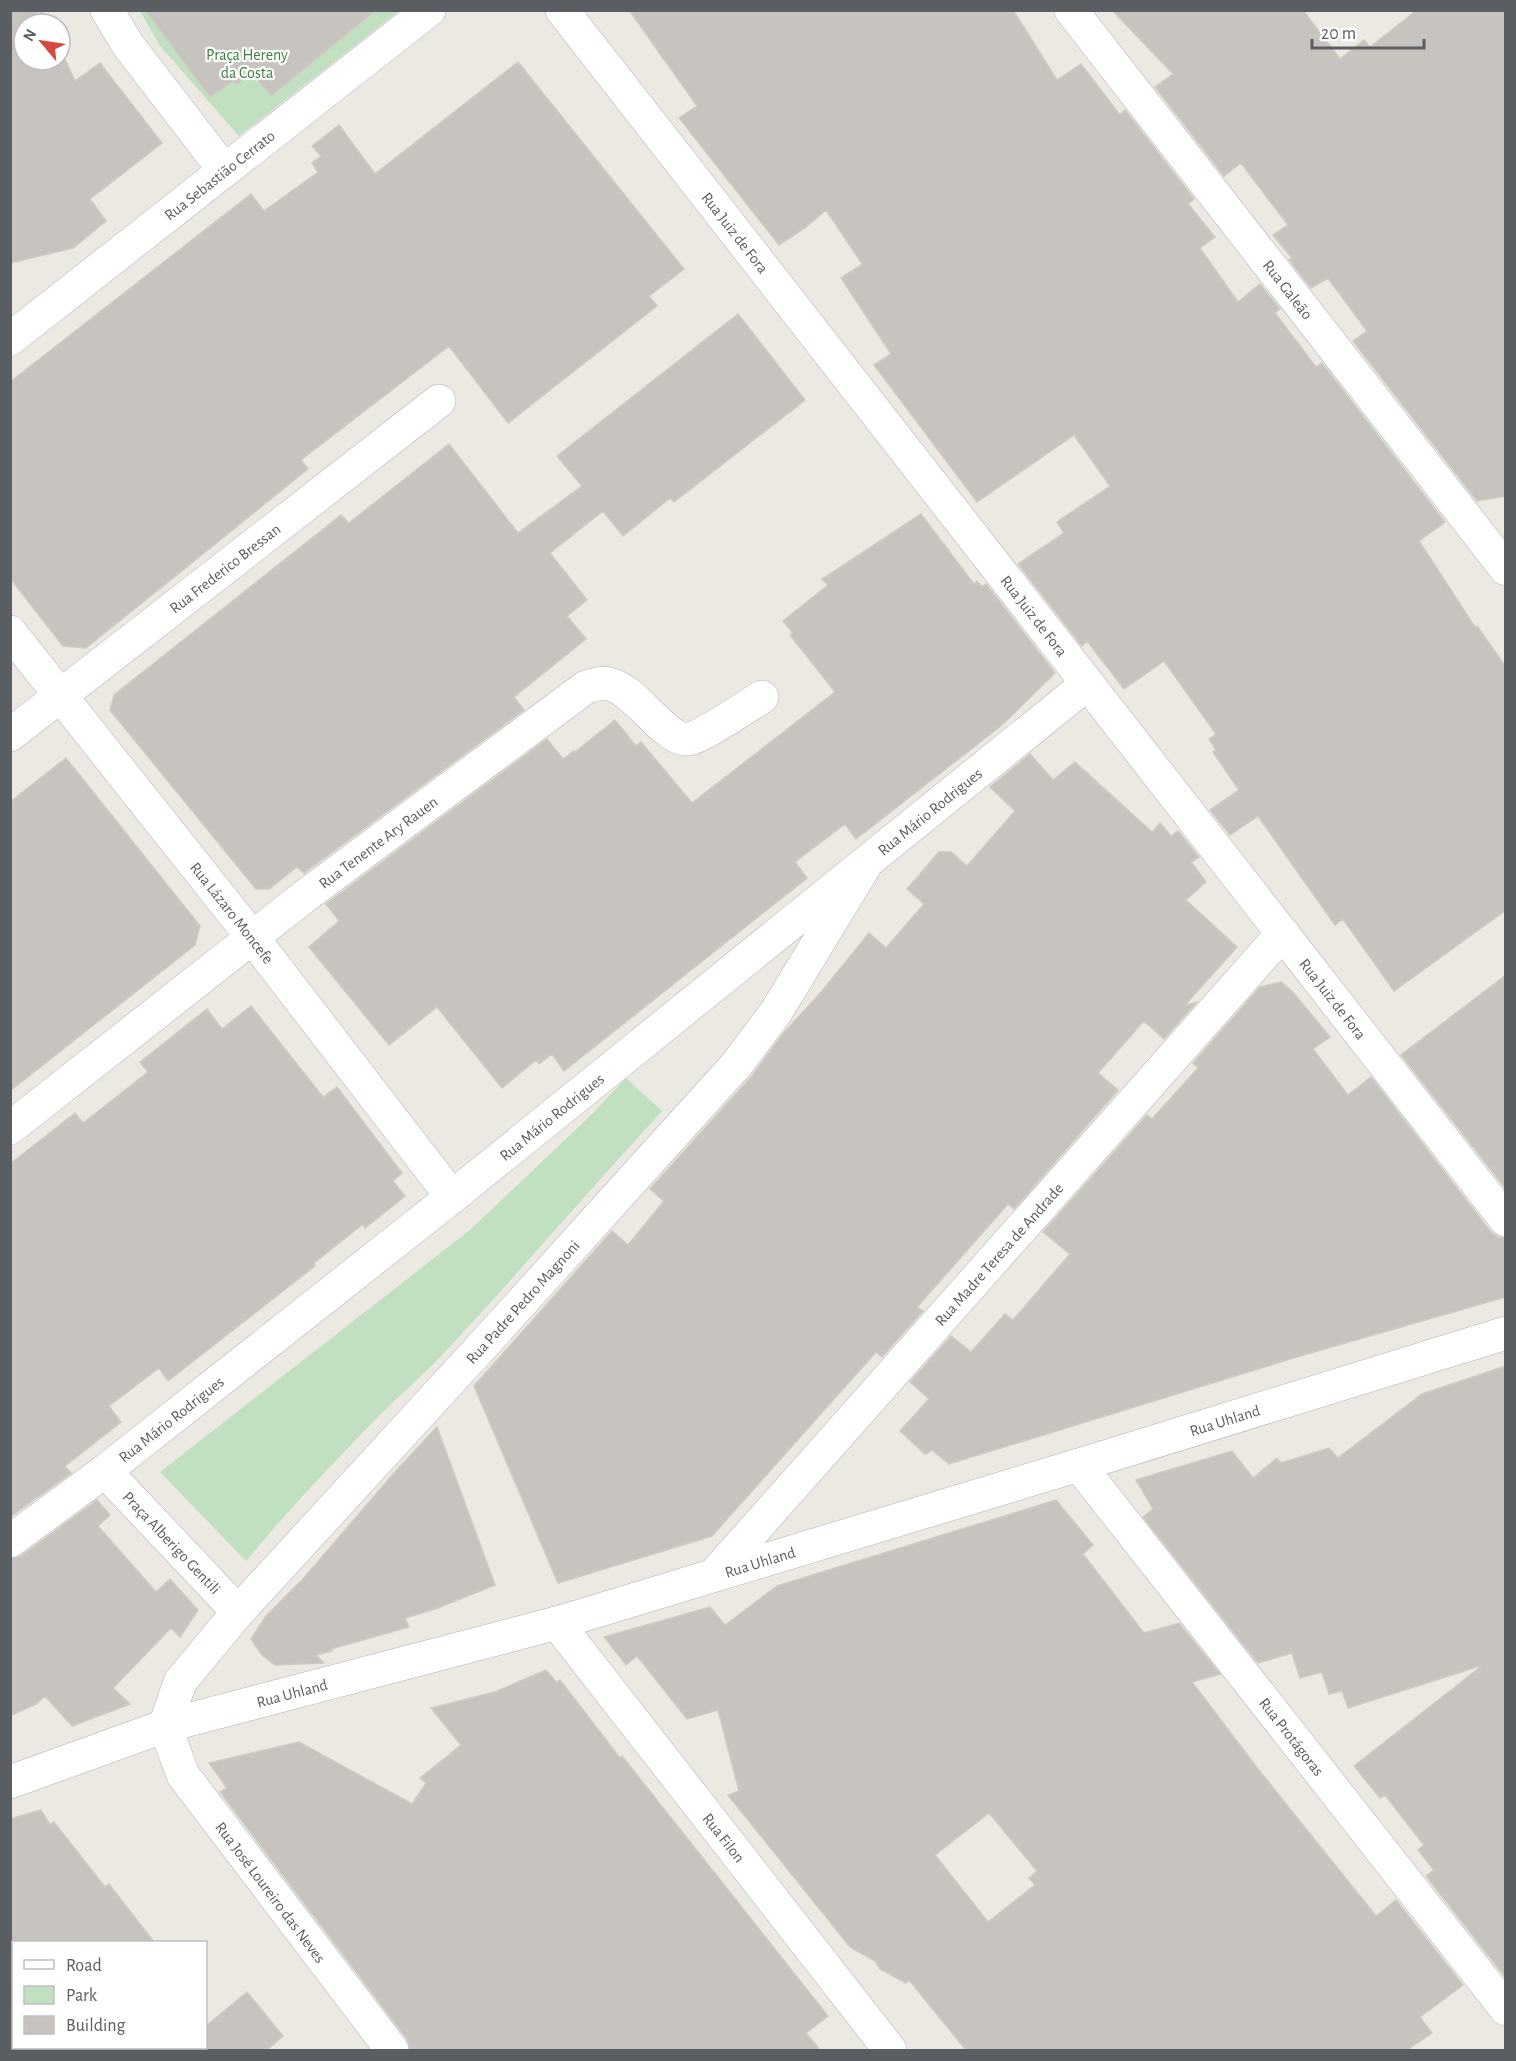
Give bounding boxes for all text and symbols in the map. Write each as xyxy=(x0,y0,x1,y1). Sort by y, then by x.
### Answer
north arrow xyxy=(12,12,72,72)
scale bar xyxy=(1312,12,1424,50)
text: 20 m xyxy=(1321,25,1356,43)
text: N xyxy=(20,26,39,44)
park label: Praça Hereny da Costa xyxy=(206,47,288,81)
street label: Rua Sebastião Cerrato xyxy=(162,127,278,224)
street label: Rua Juiz de Fora xyxy=(698,190,771,276)
street label: Rua Galeão xyxy=(1260,257,1316,323)
street label: Rua Frederico Bressan xyxy=(167,521,284,617)
street label: Rua Juiz de Fora xyxy=(997,573,1070,660)
street label: Rua Mário Rodrigues xyxy=(875,765,985,859)
street label: Rua Tenente Ary Rauen xyxy=(316,793,441,892)
street label: Rua Lázaro Moncefe xyxy=(187,859,276,967)
street label: Rua Juiz de Fora xyxy=(1296,956,1369,1043)
street label: Rua Mário Rodrigues xyxy=(497,1071,607,1164)
street label: Rua Madre Teresa de Andrade xyxy=(932,1180,1067,1329)
street label: Rua Padre Pedro Magnoni xyxy=(463,1237,583,1367)
street label: Rua Mário Rodrigues xyxy=(116,1373,227,1466)
street label: Rua Uhland xyxy=(1188,1403,1262,1439)
street label: Praça Alberigo Gentili xyxy=(120,1489,223,1597)
street label: Rua Uhland xyxy=(723,1544,797,1581)
street label: Rua Uhland xyxy=(255,1677,329,1711)
street label: Rua Protágoras xyxy=(1256,1695,1327,1779)
street label: Rua Filon xyxy=(699,1810,747,1866)
street label: Rua José Loureiro das Neves xyxy=(212,1819,328,1966)
legend xyxy=(12,1941,207,2049)
text: Road xyxy=(66,1957,102,1975)
text: Park xyxy=(66,1987,98,2005)
text: Building xyxy=(66,2017,126,2035)

